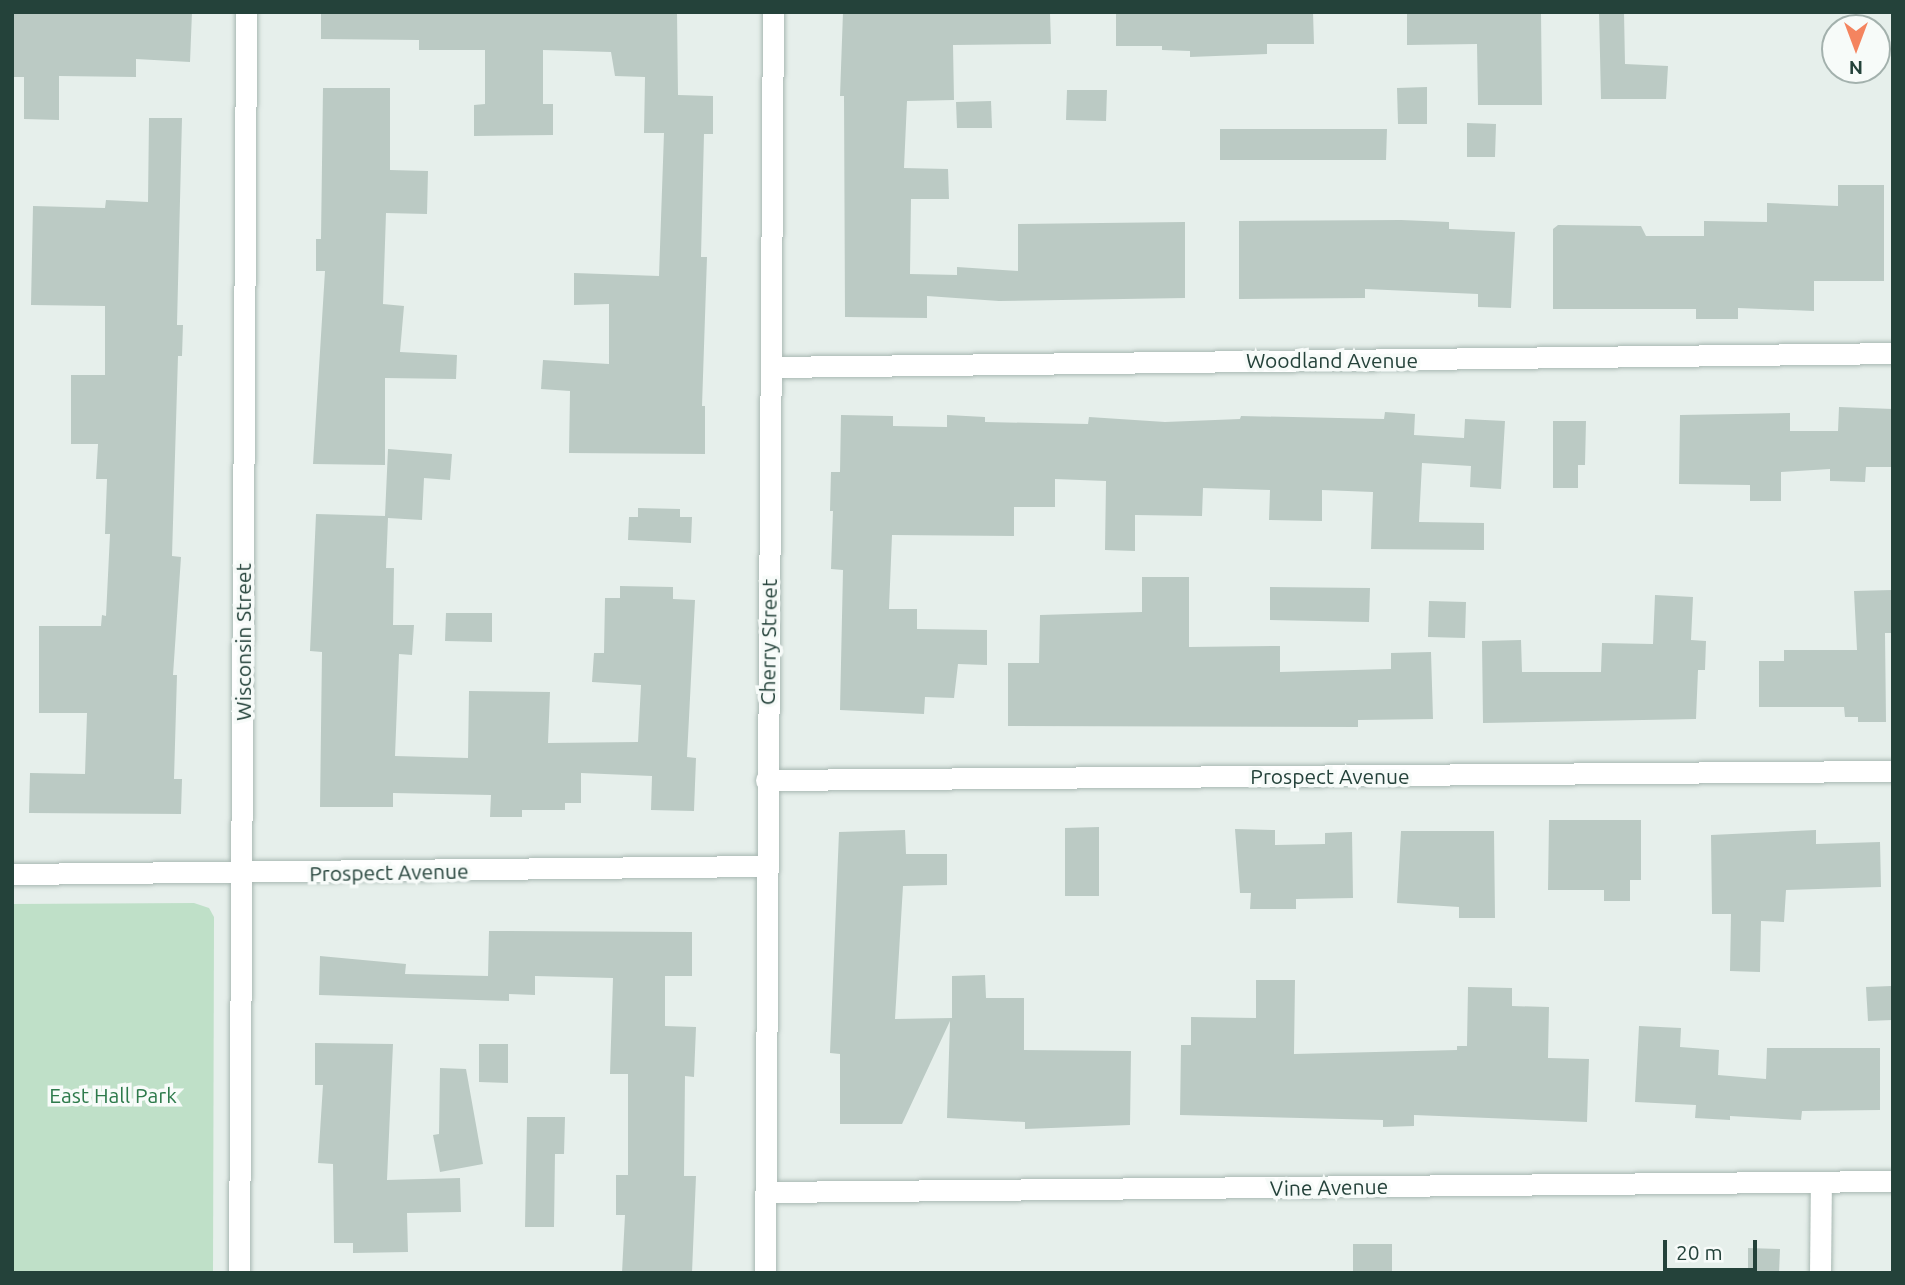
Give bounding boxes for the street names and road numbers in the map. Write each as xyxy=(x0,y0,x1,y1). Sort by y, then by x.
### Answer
street label: Woodland Avenue xyxy=(1246,347,1418,373)
street label: Wisconsin Street xyxy=(230,563,256,721)
street label: Cherry Street xyxy=(754,579,782,705)
street label: Prospect Avenue xyxy=(1250,763,1410,789)
street label: Prospect Avenue xyxy=(309,858,469,886)
street label: Vine Avenue xyxy=(1270,1173,1388,1201)

